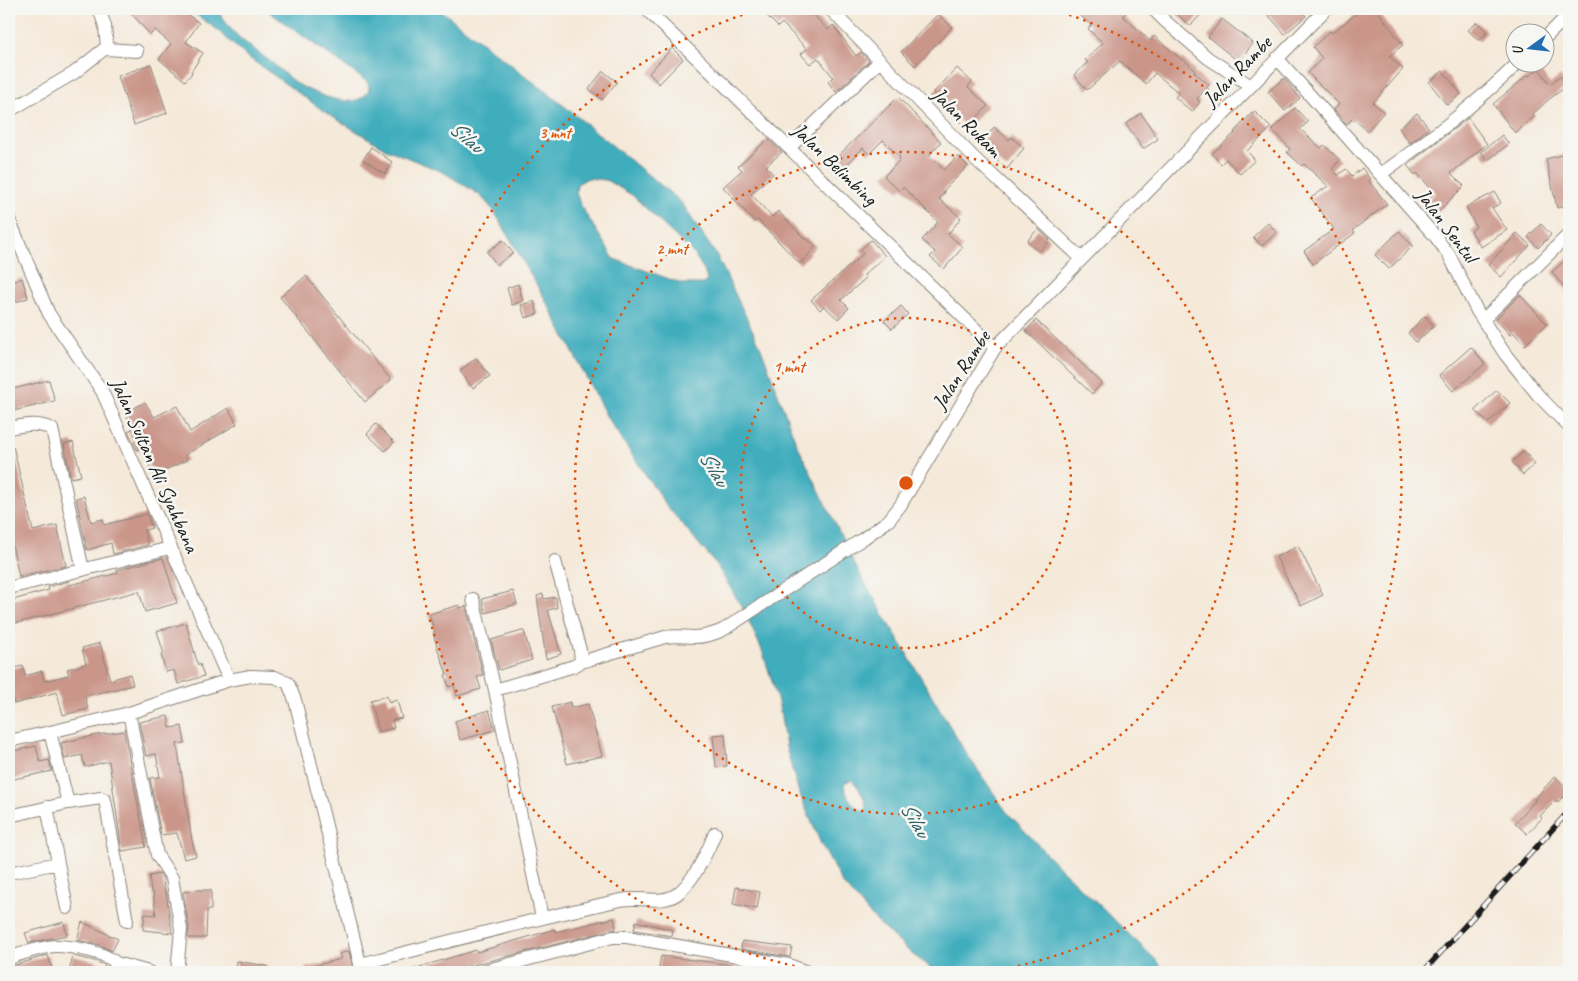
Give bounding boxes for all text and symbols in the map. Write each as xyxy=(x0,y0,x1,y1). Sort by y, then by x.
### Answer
north arrow xyxy=(1506,22,1556,72)
street label: Jalan Rambe xyxy=(1196,29,1279,113)
text: U xyxy=(1508,43,1527,57)
street label: Jalan Rukam xyxy=(926,81,1009,164)
water label: Silau xyxy=(444,114,491,161)
street label: Jalan Belimbing xyxy=(786,116,884,212)
text: 3 mnt xyxy=(540,124,573,143)
street label: Jalan Sentul xyxy=(1410,182,1486,270)
text: 2 mnt xyxy=(657,240,690,259)
street label: Jalan Rambe xyxy=(925,324,997,415)
text: 1 mnt xyxy=(774,358,807,377)
street label: Jalan Sultan Ali Syahbana xyxy=(104,373,206,558)
water label: Silau xyxy=(693,446,737,494)
centre of rings xyxy=(897,474,915,492)
water label: Silau xyxy=(894,797,938,845)

